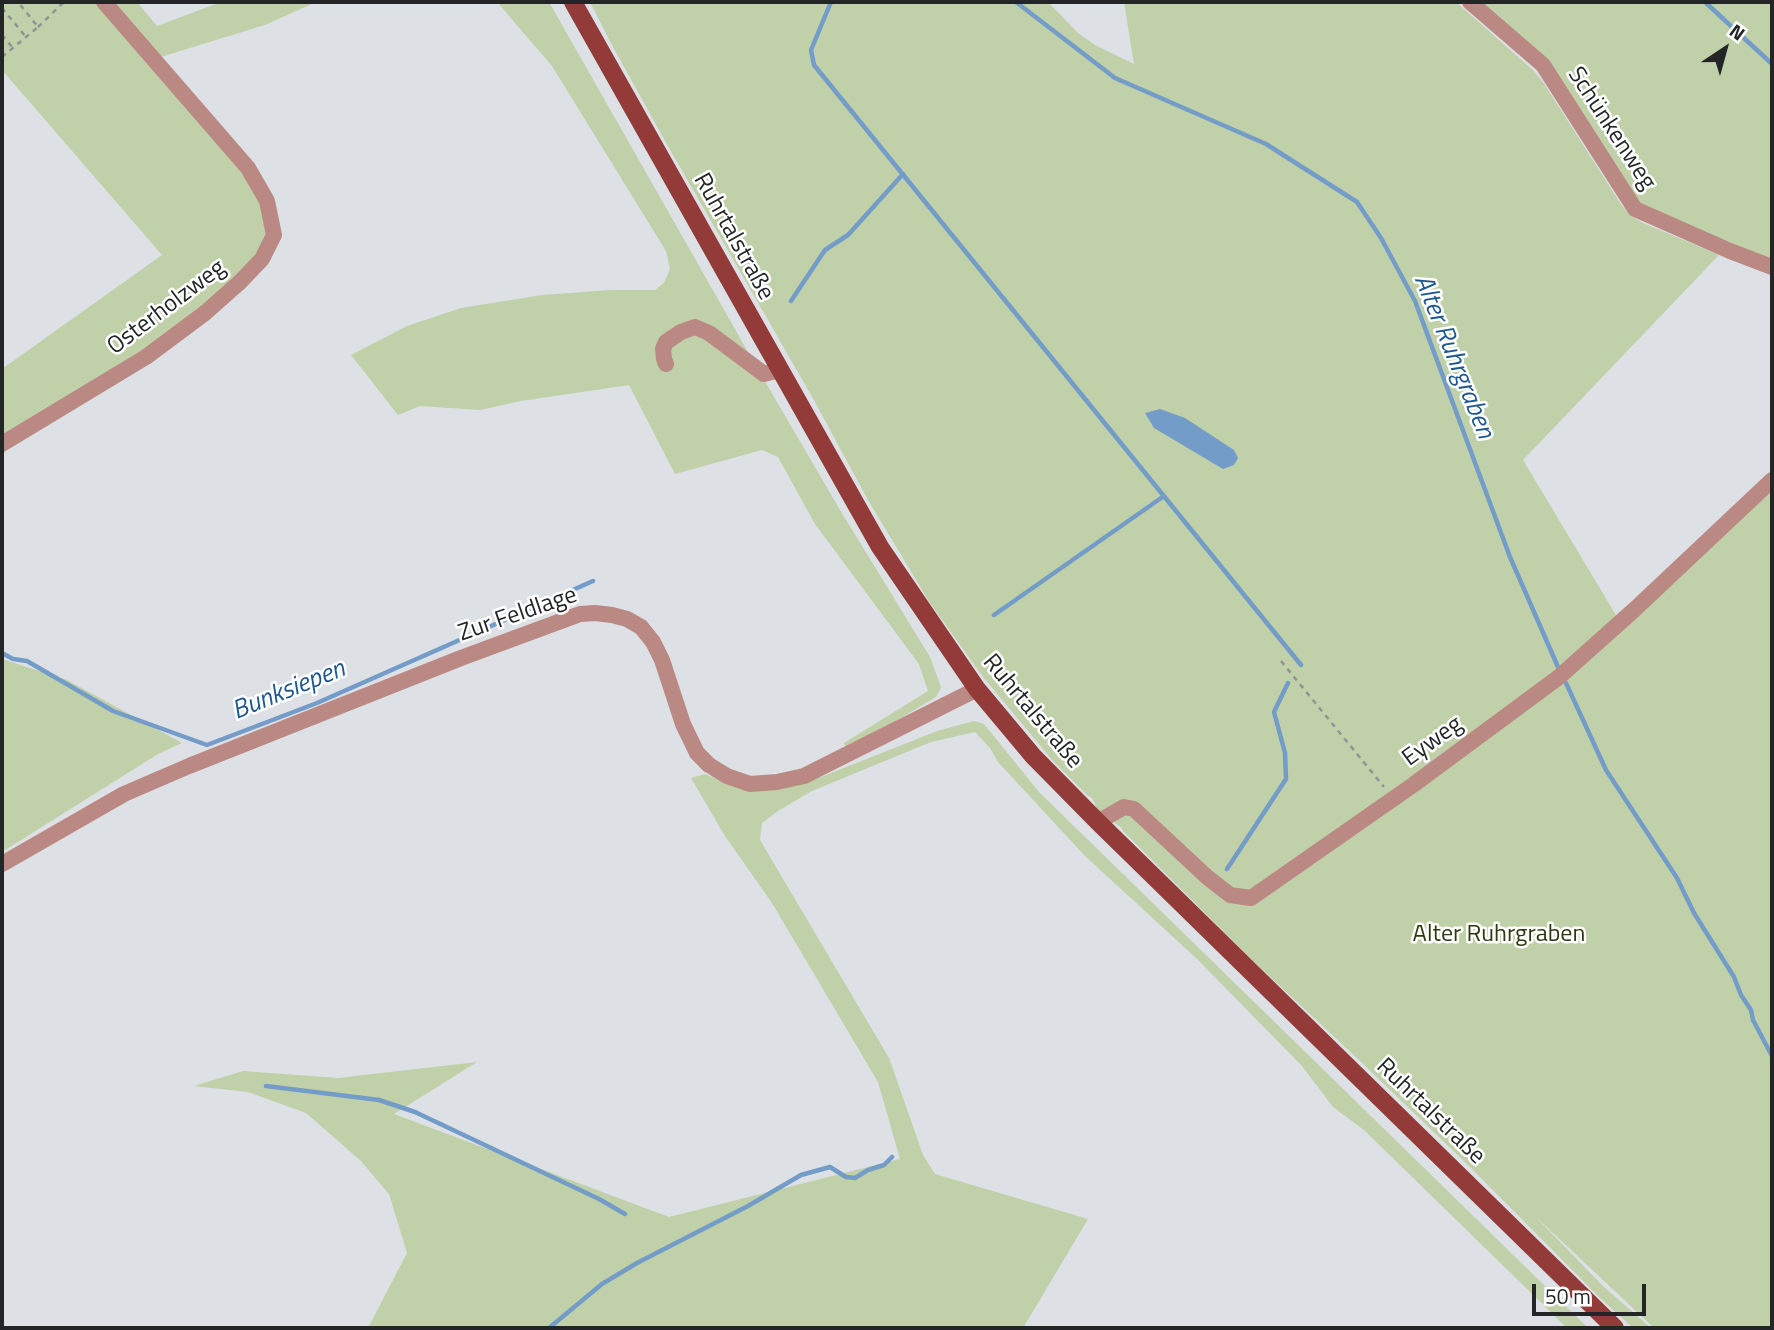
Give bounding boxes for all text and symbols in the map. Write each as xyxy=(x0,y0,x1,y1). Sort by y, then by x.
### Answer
north arrow xyxy=(1690,14,1760,84)
text: N xyxy=(1724,16,1751,47)
street label: Schünkenweg xyxy=(1561,62,1661,196)
street label: Ruhrtalstraße xyxy=(686,169,780,305)
street label: Osterholzweg xyxy=(102,254,232,362)
water label: Alter Ruhrgraben xyxy=(1406,271,1500,443)
street label: Zur Feldlage xyxy=(455,581,581,649)
street label: Ruhrtalstraße xyxy=(976,649,1088,775)
water label: Bunksiepen xyxy=(228,654,350,728)
street label: Eyweg xyxy=(1397,711,1469,773)
park label: Alter Ruhrgraben xyxy=(1413,921,1585,949)
street label: Ruhrtalstraße xyxy=(1369,1053,1491,1171)
scale bar xyxy=(1536,1270,1650,1314)
text: 50 m xyxy=(1545,1280,1591,1312)

